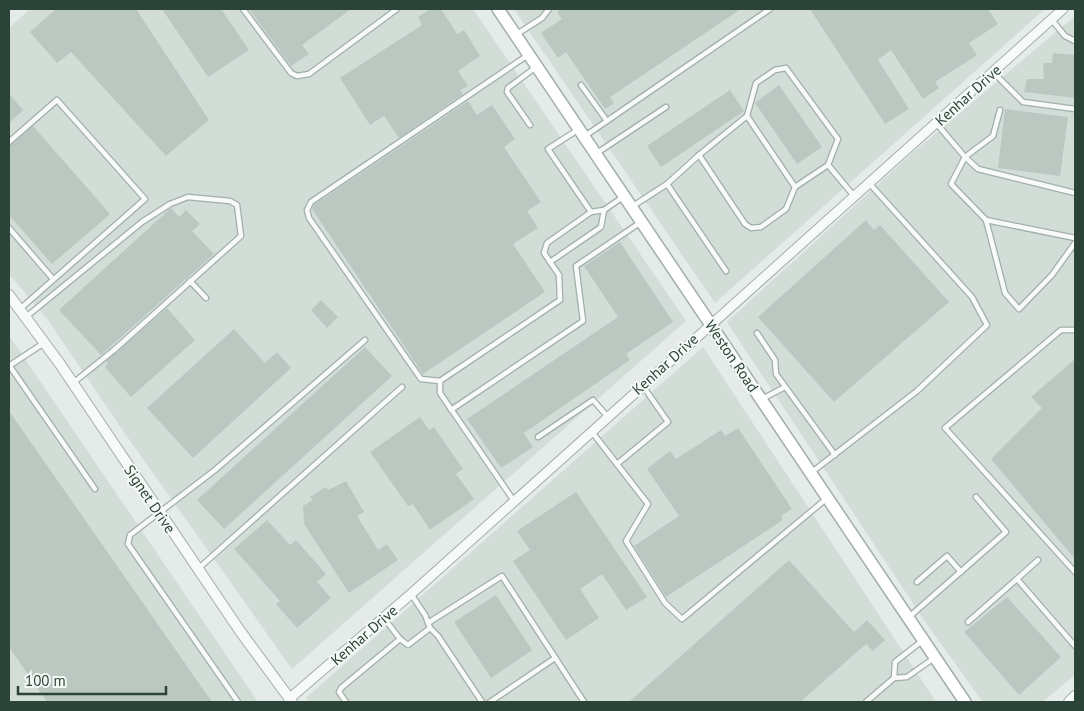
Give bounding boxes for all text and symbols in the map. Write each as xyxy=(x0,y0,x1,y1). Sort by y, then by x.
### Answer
street label: Kenhar Drive xyxy=(931,60,1005,130)
street label: Weston Road xyxy=(701,316,763,396)
street label: Kenhar Drive xyxy=(628,329,702,399)
street label: Signet Drive xyxy=(120,461,180,537)
street label: Kenhar Drive xyxy=(327,601,401,669)
scale bar xyxy=(18,664,165,696)
text: 100 m xyxy=(25,671,66,690)

